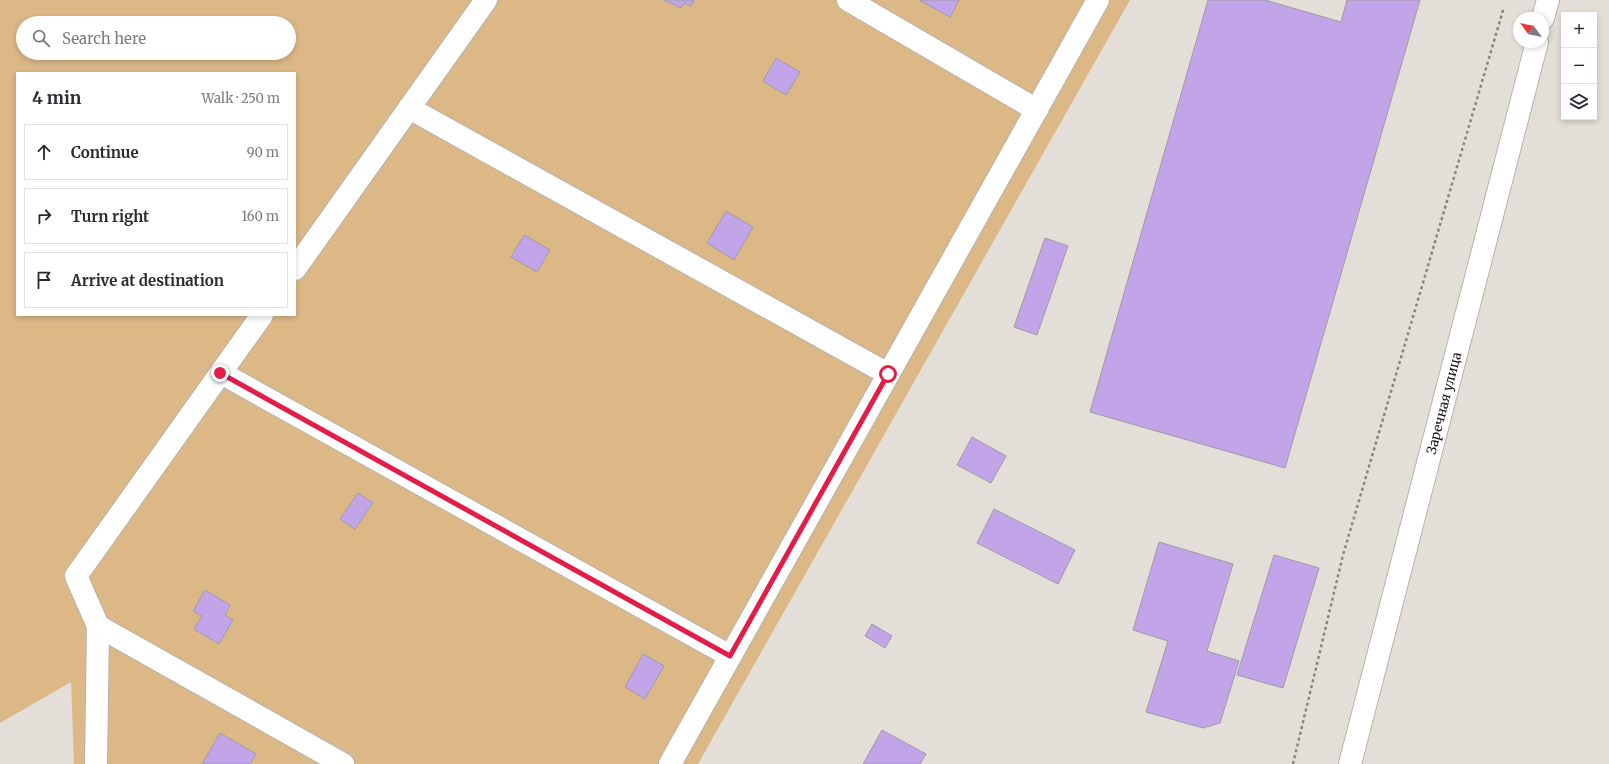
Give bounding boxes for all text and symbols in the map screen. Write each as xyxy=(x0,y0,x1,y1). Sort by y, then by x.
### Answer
north arrow xyxy=(1513,12,1549,48)
map controls xyxy=(1561,12,1597,120)
button: + xyxy=(1561,12,1597,48)
search box xyxy=(16,16,296,60)
icon: search xyxy=(30,27,52,49)
text: Search here xyxy=(62,29,146,48)
button: − xyxy=(1561,48,1597,84)
button: layers xyxy=(1561,84,1597,120)
text: 4 min xyxy=(32,87,81,109)
text: Walk · 250 m xyxy=(202,90,280,107)
icon: ahead xyxy=(33,141,55,163)
text: Continue xyxy=(71,143,139,162)
text: 90 m xyxy=(247,144,279,161)
icon: right xyxy=(33,205,55,227)
text: Turn right xyxy=(71,207,149,226)
text: 160 m xyxy=(241,208,279,225)
icon: arrive xyxy=(33,269,55,291)
text: Arrive at destination xyxy=(71,271,224,290)
street label: Заречная улица xyxy=(1423,350,1465,456)
route end xyxy=(211,364,229,382)
route start xyxy=(879,365,897,383)

